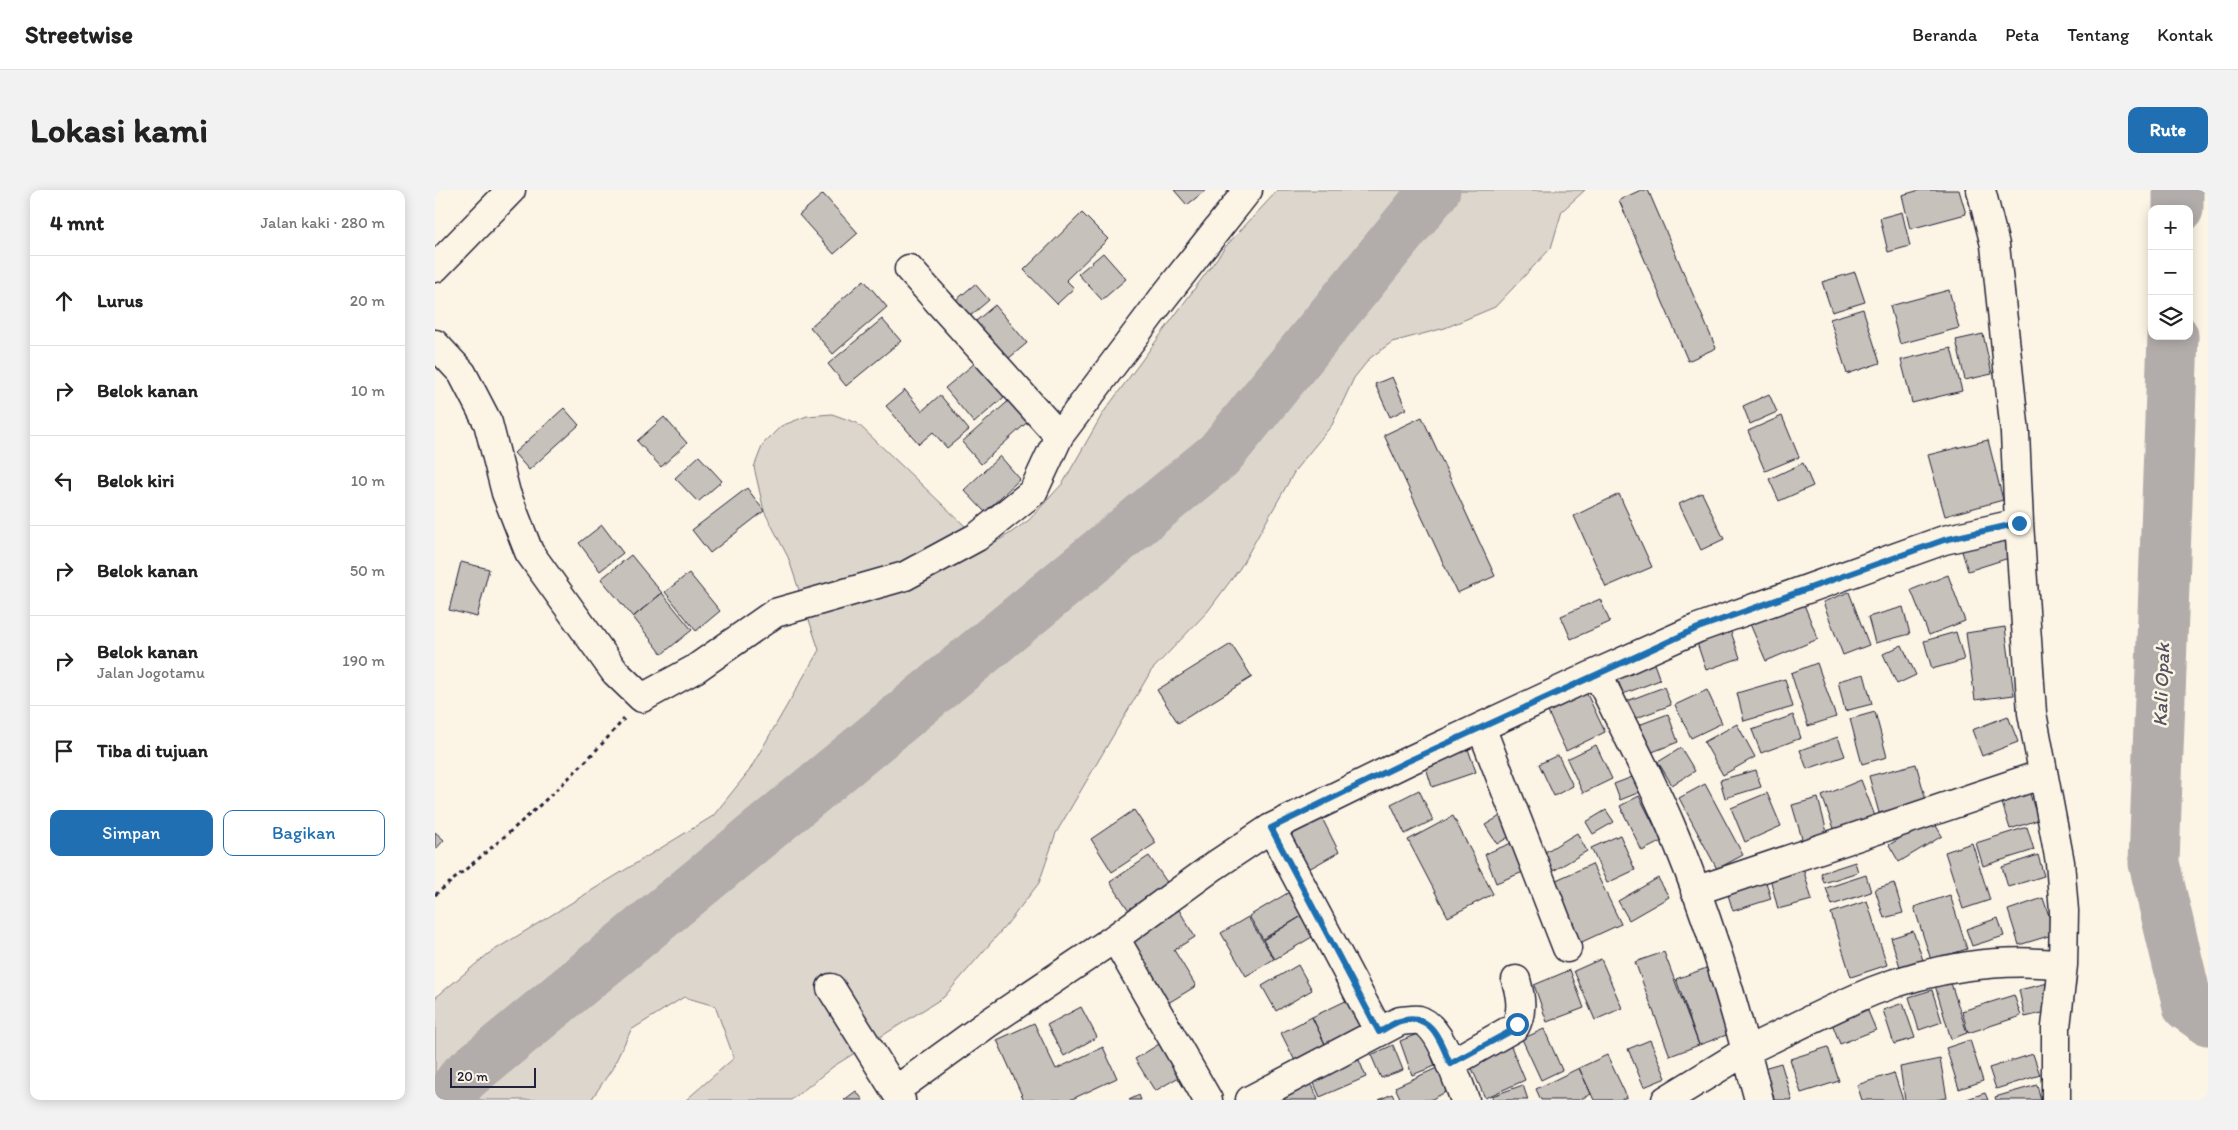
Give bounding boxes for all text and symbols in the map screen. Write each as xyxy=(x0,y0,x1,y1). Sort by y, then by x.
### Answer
text: Streetwise xyxy=(25,20,133,49)
text: Beranda xyxy=(1912,24,1977,46)
text: Peta xyxy=(2005,24,2039,46)
text: Tentang xyxy=(2067,24,2129,46)
text: Kontak xyxy=(2157,24,2213,46)
button: Rute xyxy=(2128,107,2208,153)
text: Lokasi kami xyxy=(30,109,208,151)
map controls xyxy=(2148,205,2193,340)
button: + xyxy=(2148,205,2193,250)
text: 4 mnt xyxy=(50,210,104,235)
text: Jalan kaki · 280 m xyxy=(261,213,385,232)
button: − xyxy=(2148,250,2193,295)
icon: ahead xyxy=(50,287,78,315)
text: Lurus xyxy=(97,289,143,312)
text: 20 m xyxy=(350,291,385,310)
button: layers xyxy=(2148,295,2193,340)
icon: right xyxy=(50,377,78,405)
text: Belok kanan xyxy=(97,379,198,402)
text: 10 m xyxy=(351,381,385,400)
icon: left xyxy=(50,467,78,495)
text: Belok kiri xyxy=(97,469,174,492)
text: 10 m xyxy=(351,471,385,490)
route end xyxy=(2008,512,2031,535)
icon: right xyxy=(50,557,78,585)
text: Belok kanan xyxy=(97,559,198,582)
text: 50 m xyxy=(350,561,385,580)
text: Belok kanan xyxy=(97,640,198,663)
water label: Kali Opak xyxy=(2148,641,2175,727)
icon: right xyxy=(50,647,78,675)
text: 190 m xyxy=(342,651,385,670)
text: Jalan Jogotamu xyxy=(97,663,205,682)
icon: arrive xyxy=(50,737,78,765)
text: Tiba di tujuan xyxy=(97,739,208,762)
button: Simpan xyxy=(50,810,213,856)
button: Bagikan xyxy=(223,810,385,856)
route start xyxy=(1506,1013,1529,1036)
scale bar xyxy=(450,1065,536,1088)
text: 20 m xyxy=(457,1068,488,1085)

